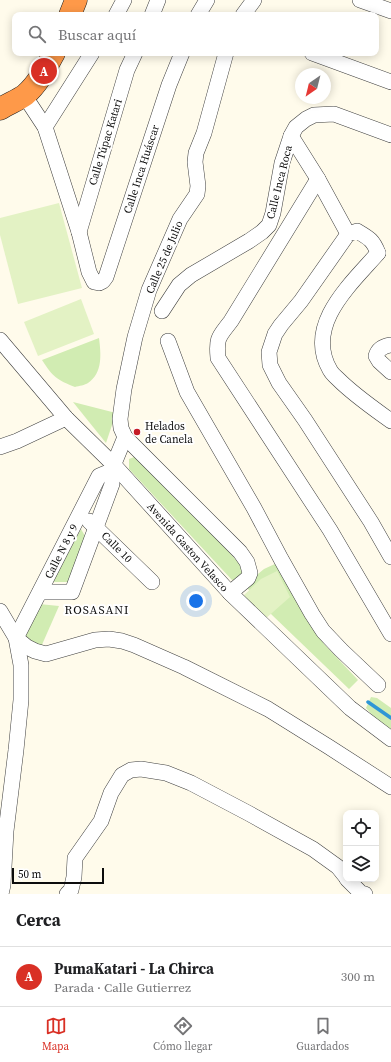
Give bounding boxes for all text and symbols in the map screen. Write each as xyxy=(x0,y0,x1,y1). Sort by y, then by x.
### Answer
search box xyxy=(12,12,379,56)
icon: search xyxy=(26,23,48,45)
text: Buscar aquí xyxy=(58,24,136,45)
pin: A xyxy=(31,56,57,86)
north arrow xyxy=(295,68,331,104)
street label: Calle Túpac Katari xyxy=(85,97,126,187)
street label: Calle Inca Huáscar xyxy=(120,123,163,215)
street label: Calle Inca Roca xyxy=(263,143,296,221)
street label: Calle 25 de Julio xyxy=(142,218,187,296)
place label: Helados de Canela xyxy=(145,419,193,447)
marker: Helados de Canela xyxy=(132,427,142,437)
street label: Avenida Gaston Velasco xyxy=(143,499,232,595)
street label: Calle N 8 y 9 xyxy=(41,521,82,581)
street label: Calle 10 xyxy=(98,529,136,567)
your location xyxy=(186,591,206,611)
district label: ROSASANI xyxy=(65,602,129,618)
map controls xyxy=(343,810,379,882)
button: locate xyxy=(343,810,379,846)
button: layers xyxy=(343,846,379,882)
scale bar xyxy=(12,866,104,885)
text: 50 m xyxy=(18,867,41,882)
text: Cerca xyxy=(16,908,61,932)
text: PumaKatari - La Chirca xyxy=(54,958,214,979)
text: A xyxy=(25,968,33,985)
text: 300 m xyxy=(341,968,375,985)
text: Parada · Calle Gutierrez xyxy=(54,979,191,996)
tab: Mapa xyxy=(42,1015,69,1054)
tab: Cómo llegar xyxy=(153,1015,212,1054)
tab: Guardados xyxy=(296,1015,349,1054)

